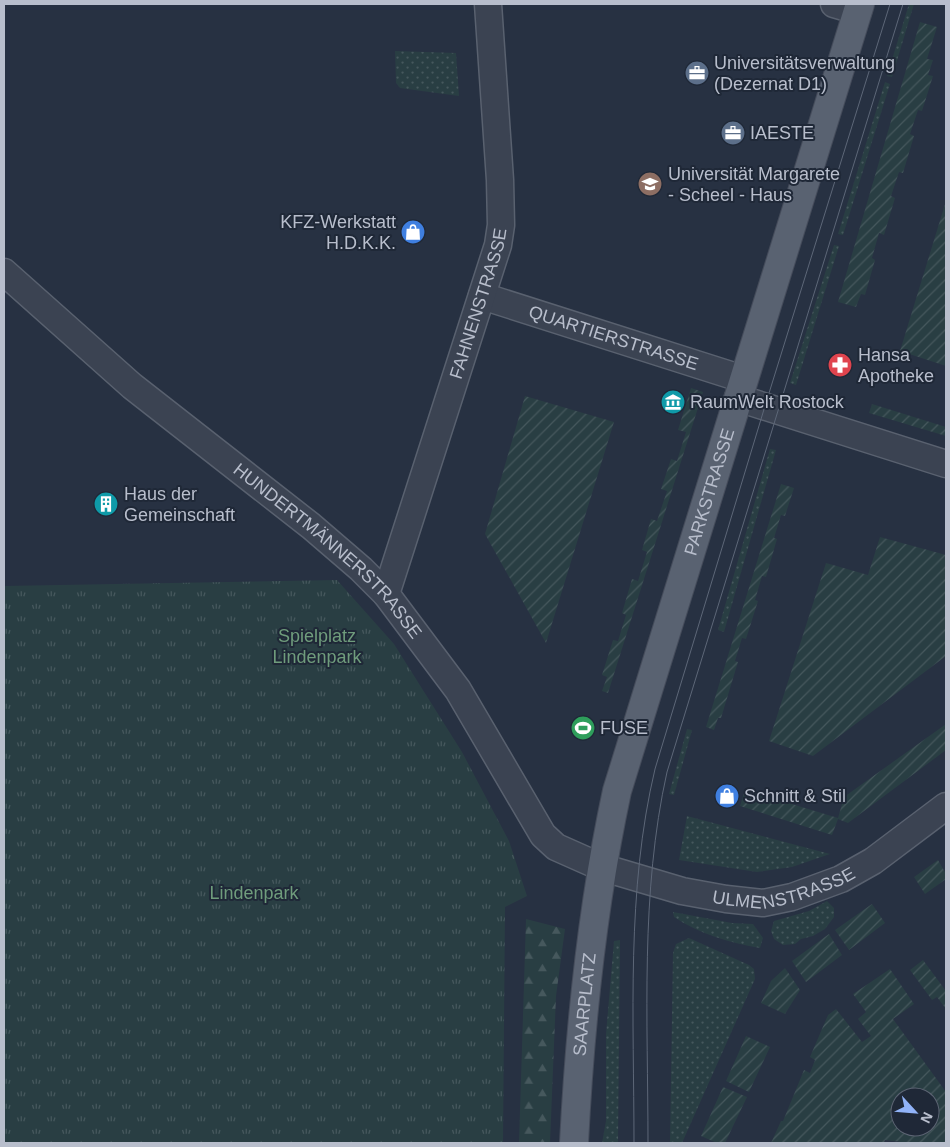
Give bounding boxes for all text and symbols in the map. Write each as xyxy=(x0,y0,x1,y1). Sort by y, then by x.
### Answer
place label: Universitätsverwaltung (Dezernat D1) xyxy=(714,53,895,94)
office icon: Universitätsverwaltung (Dezernat D1) xyxy=(684,60,710,86)
office icon: IAESTE xyxy=(720,120,746,146)
place label: IAESTE xyxy=(750,123,814,143)
place label: Universität Margarete - Scheel - Haus xyxy=(668,164,840,205)
school or university icon: Universität Margarete - Scheel - Haus xyxy=(637,171,663,197)
place label: KFZ-Werkstatt H.D.K.K. xyxy=(280,212,396,253)
shop icon: KFZ-Werkstatt H.D.K.K. xyxy=(400,219,426,245)
street label: FAHNENSTRASSE xyxy=(446,227,510,381)
street label: QUARTIERSTRASSE xyxy=(526,301,701,374)
place label: Hansa Apotheke xyxy=(858,345,934,386)
pharmacy icon: Hansa Apotheke xyxy=(827,352,853,378)
museum icon: RaumWelt Rostock xyxy=(660,389,686,415)
place label: RaumWelt Rostock xyxy=(690,392,845,412)
street label: PARKSTRASSE xyxy=(680,426,738,558)
street label: HUNDERTMÄNNERSTRASSE xyxy=(230,459,426,642)
place label: Haus der Gemeinschaft xyxy=(124,484,235,525)
building icon: Haus der Gemeinschaft xyxy=(93,491,119,517)
park label: Spielplatz Lindenpark xyxy=(272,626,363,667)
sports icon: FUSE xyxy=(570,715,596,741)
place label: FUSE xyxy=(600,718,648,738)
shop icon: Schnitt & Stil xyxy=(714,783,740,809)
place label: Schnitt & Stil xyxy=(744,786,846,806)
street label: ULMENSTRASSE xyxy=(711,863,858,913)
park label: Lindenpark xyxy=(209,883,300,903)
street label: SAARPLATZ xyxy=(570,952,600,1057)
north arrow xyxy=(890,1087,940,1137)
text: N xyxy=(917,1110,936,1126)

